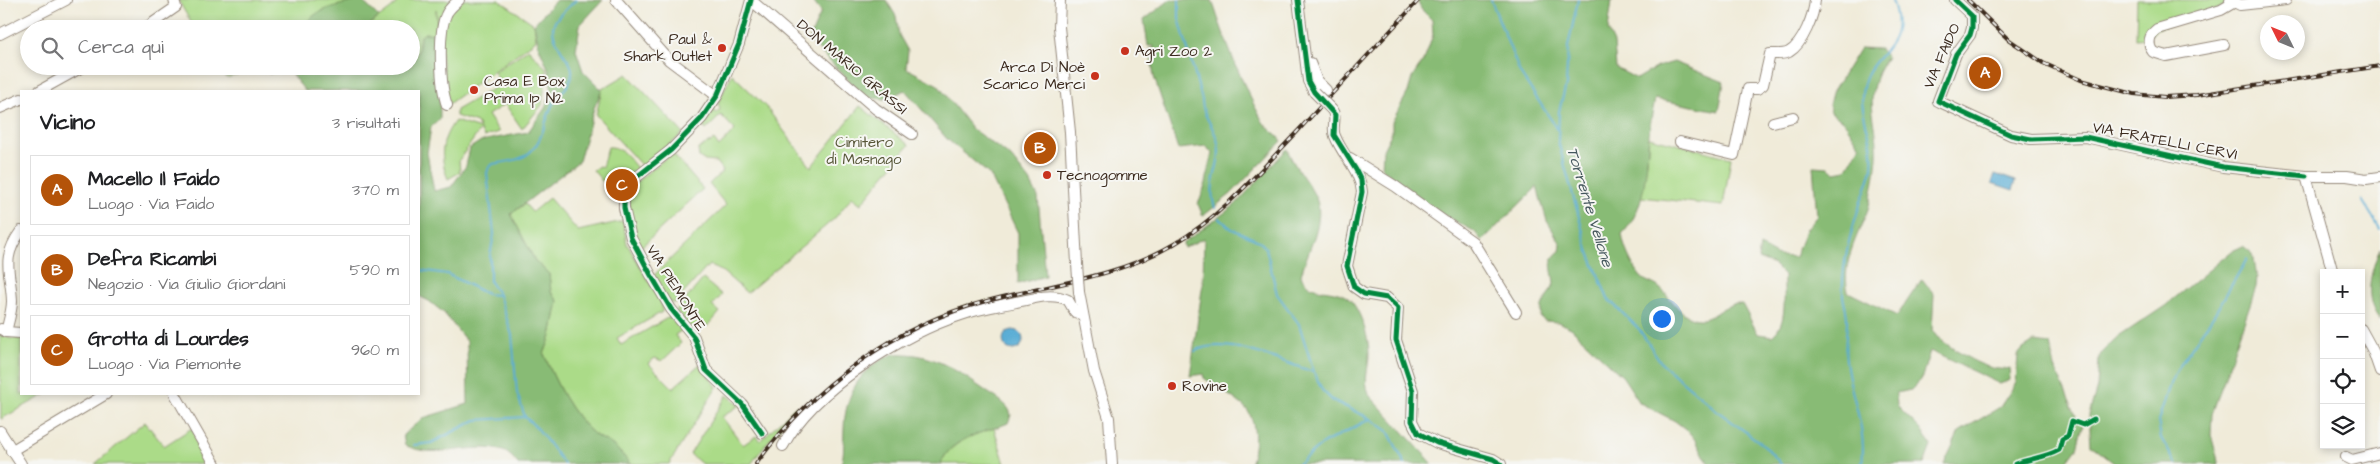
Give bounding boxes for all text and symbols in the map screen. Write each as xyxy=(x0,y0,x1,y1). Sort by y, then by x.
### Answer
street label: DON MARIO GRASSI xyxy=(792,14,912,120)
north arrow xyxy=(2260,15,2305,60)
search box xyxy=(20,20,420,75)
street label: VIA FAIDO xyxy=(1918,20,1966,92)
place label: Paul & Shark Outlet xyxy=(624,29,712,67)
icon: search xyxy=(38,34,66,62)
text: Cerca qui xyxy=(78,34,164,61)
place label: Agri Zoo 2 xyxy=(1135,41,1213,63)
marker: Paul & Shark Outlet xyxy=(716,42,728,54)
marker: Agri Zoo 2 xyxy=(1119,45,1131,57)
pin: A xyxy=(1969,54,2001,92)
place label: Arca Di Noè Scarico Merci xyxy=(983,57,1086,95)
marker: Arca Di Noè Scarico Merci xyxy=(1089,70,1101,82)
place label: Casa E Box Prima 1p N2 xyxy=(484,71,565,109)
marker: Casa E Box Prima 1p N2 xyxy=(468,84,480,96)
text: Vicino xyxy=(40,108,95,137)
text: 3 risultati xyxy=(332,112,400,134)
street label: VIA FRATELLI CERVI xyxy=(2091,117,2239,165)
pin: B xyxy=(1024,129,1056,167)
park label: Cimitero di Masnago xyxy=(827,132,902,171)
water label: Torrente Vellone xyxy=(1561,144,1619,271)
place label: Tecnogomme xyxy=(1057,165,1148,187)
text: Macello Il Faido xyxy=(88,166,220,193)
pin: C xyxy=(606,166,638,204)
marker: Tecnogomme xyxy=(1041,169,1053,181)
text: A xyxy=(52,179,62,201)
text: 370 m xyxy=(352,179,399,201)
text: Luogo · Via Faido xyxy=(88,193,214,215)
street label: VIA PIEMONTE xyxy=(641,241,711,335)
text: Defra Ricambi xyxy=(88,246,216,273)
text: B xyxy=(51,259,63,281)
text: 590 m xyxy=(350,259,399,281)
map controls xyxy=(2320,269,2365,449)
button: + xyxy=(2320,269,2365,314)
text: Negozio · Via Giulio Giordani xyxy=(88,273,285,295)
your location xyxy=(1649,306,1675,332)
button: − xyxy=(2320,314,2365,359)
text: Grotta di Lourdes xyxy=(88,326,249,353)
text: C xyxy=(51,339,63,361)
text: 960 m xyxy=(351,339,399,361)
text: Luogo · Via Piemonte xyxy=(88,353,241,375)
button: locate xyxy=(2320,359,2365,404)
place label: Rovine xyxy=(1182,376,1227,397)
marker: Rovine xyxy=(1166,380,1178,392)
button: layers xyxy=(2320,404,2365,449)

